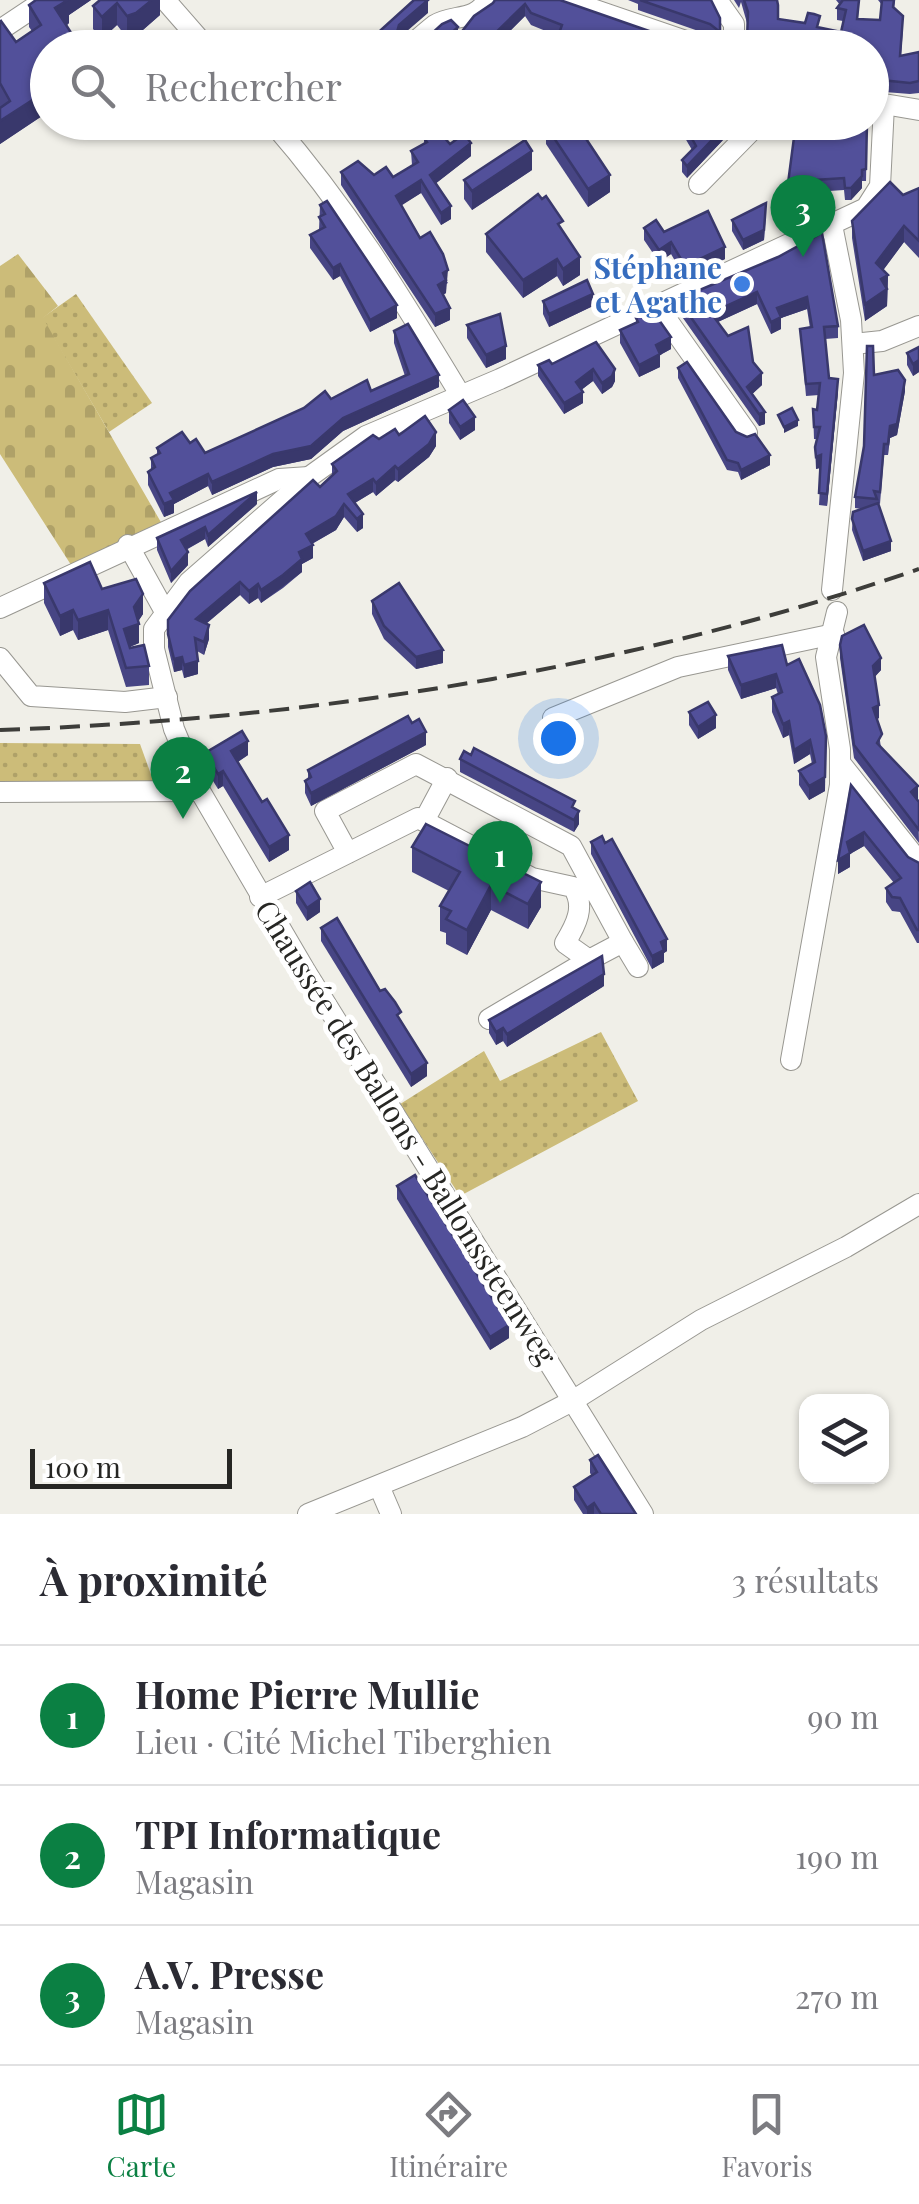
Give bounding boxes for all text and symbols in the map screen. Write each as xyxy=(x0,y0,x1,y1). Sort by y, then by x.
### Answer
search box xyxy=(30,30,889,140)
icon: search xyxy=(65,58,120,113)
text: Rechercher xyxy=(145,60,342,111)
pin: 3 xyxy=(770,174,836,257)
place label: Stéphane et Agathe xyxy=(594,247,722,321)
marker: Stéphane et Agathe xyxy=(731,273,753,295)
your location xyxy=(533,713,584,764)
pin: 2 xyxy=(150,736,216,819)
pin: 1 xyxy=(468,820,532,903)
street label: Chaussée des Ballons - Ballonssteenweg xyxy=(247,892,567,1372)
map controls xyxy=(799,1394,889,1484)
button: layers xyxy=(799,1394,889,1484)
scale bar xyxy=(30,1444,232,1488)
text: 100 m xyxy=(45,1448,121,1485)
text: À proximité xyxy=(40,1551,268,1607)
text: 3 résultats xyxy=(732,1558,879,1601)
text: Home Pierre Mullie xyxy=(135,1668,480,1719)
text: 1 xyxy=(66,1694,79,1737)
text: 90 m xyxy=(807,1694,879,1737)
text: Lieu · Cité Michel Tiberghien xyxy=(135,1719,551,1762)
text: TPI Informatique xyxy=(135,1808,441,1859)
text: 2 xyxy=(64,1834,81,1877)
text: 190 m xyxy=(795,1834,879,1877)
text: Magasin xyxy=(135,1859,254,1902)
text: A.V. Presse xyxy=(135,1948,324,1999)
text: 3 xyxy=(65,1974,80,2017)
text: 270 m xyxy=(795,1974,879,2017)
text: Magasin xyxy=(135,1999,254,2042)
tab: Carte xyxy=(106,2087,176,2184)
tab: Itinéraire xyxy=(389,2087,508,2184)
tab: Favoris xyxy=(721,2087,813,2184)

